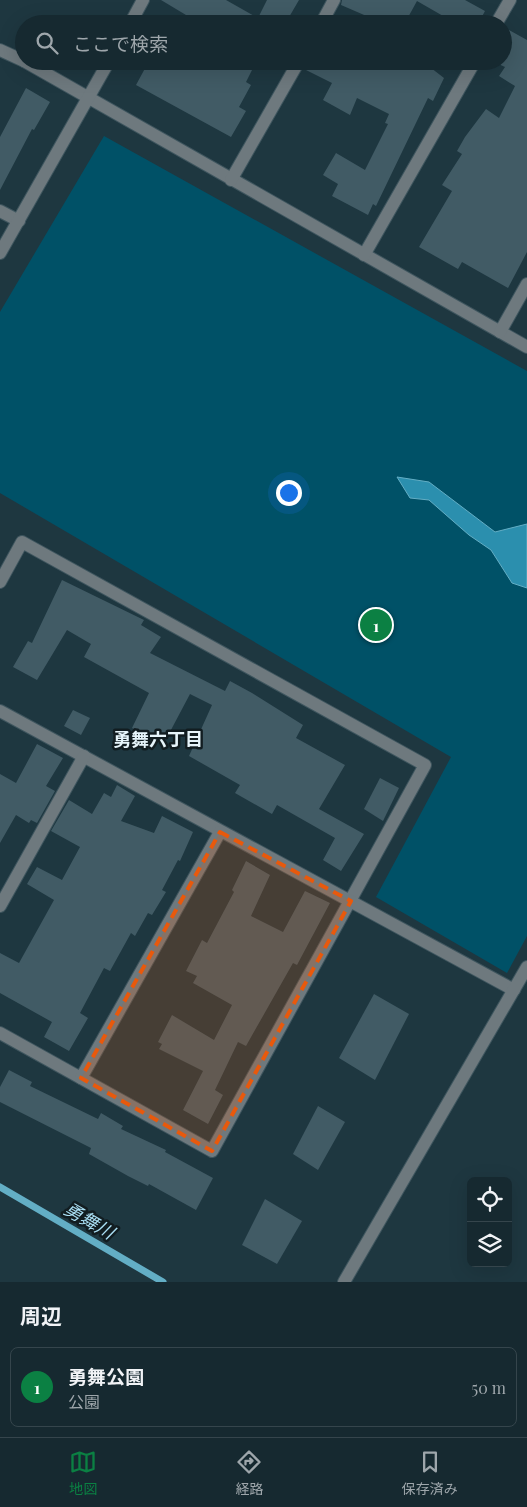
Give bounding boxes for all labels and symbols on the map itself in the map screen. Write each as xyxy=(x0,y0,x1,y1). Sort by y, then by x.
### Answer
your location xyxy=(276,480,302,506)
pin: 1 xyxy=(360,606,392,644)
district label: 勇舞六丁目 xyxy=(113,727,203,751)
water label: 勇舞川 xyxy=(60,1196,121,1245)

